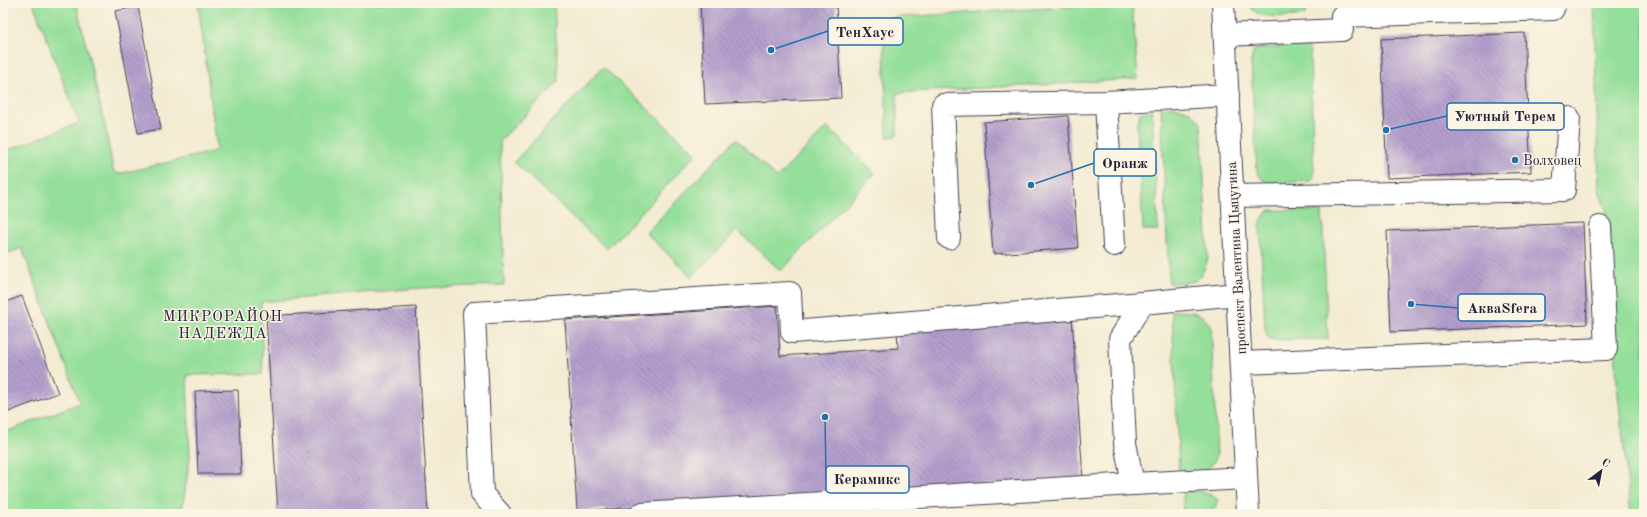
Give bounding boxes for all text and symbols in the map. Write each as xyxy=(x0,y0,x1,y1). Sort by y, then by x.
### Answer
callout: ТенХаус xyxy=(828,18,903,45)
text: ТенХаус xyxy=(836,26,894,41)
callout: Уютный Терем xyxy=(1447,103,1564,130)
text: Уютный Терем xyxy=(1454,110,1556,125)
callout: Оранж xyxy=(1094,149,1156,176)
place label: Волховец xyxy=(1523,154,1582,168)
marker: Волховец xyxy=(1510,155,1520,165)
text: Оранж xyxy=(1102,157,1148,172)
street label: проспект Валентина Цыцугина xyxy=(1225,161,1249,355)
callout: АкваSfera xyxy=(1458,294,1545,321)
text: АкваSfera xyxy=(1467,302,1537,317)
district label: МИКРОРАЙОН НАДЕЖДА xyxy=(163,306,283,342)
north arrow xyxy=(1581,451,1621,491)
text: С xyxy=(1600,457,1611,470)
callout: Керамикс xyxy=(826,466,909,493)
text: Керамикс xyxy=(833,473,901,488)

